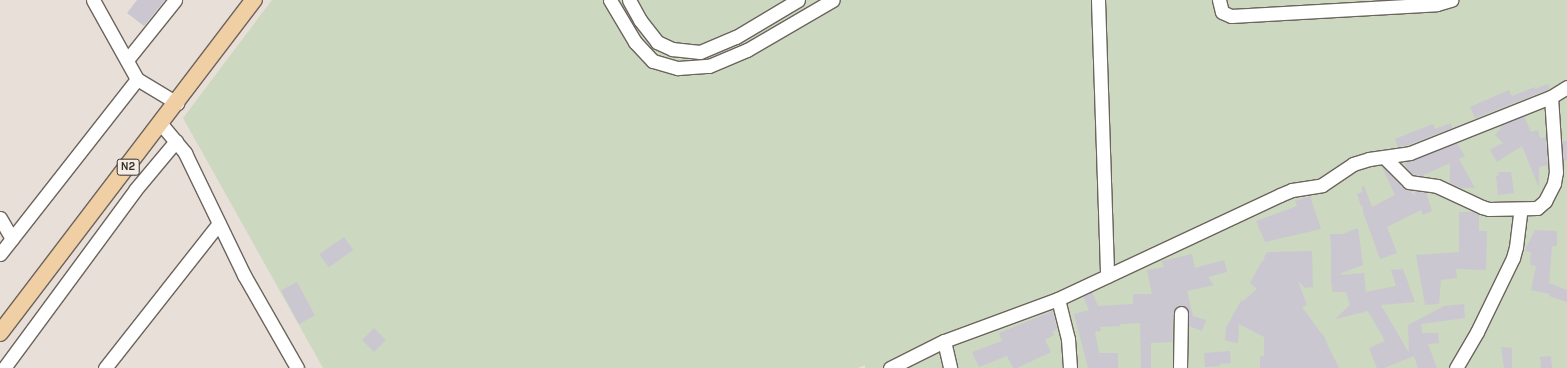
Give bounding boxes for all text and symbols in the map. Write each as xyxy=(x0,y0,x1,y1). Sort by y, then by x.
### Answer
road number: N2 xyxy=(116,158,140,176)

